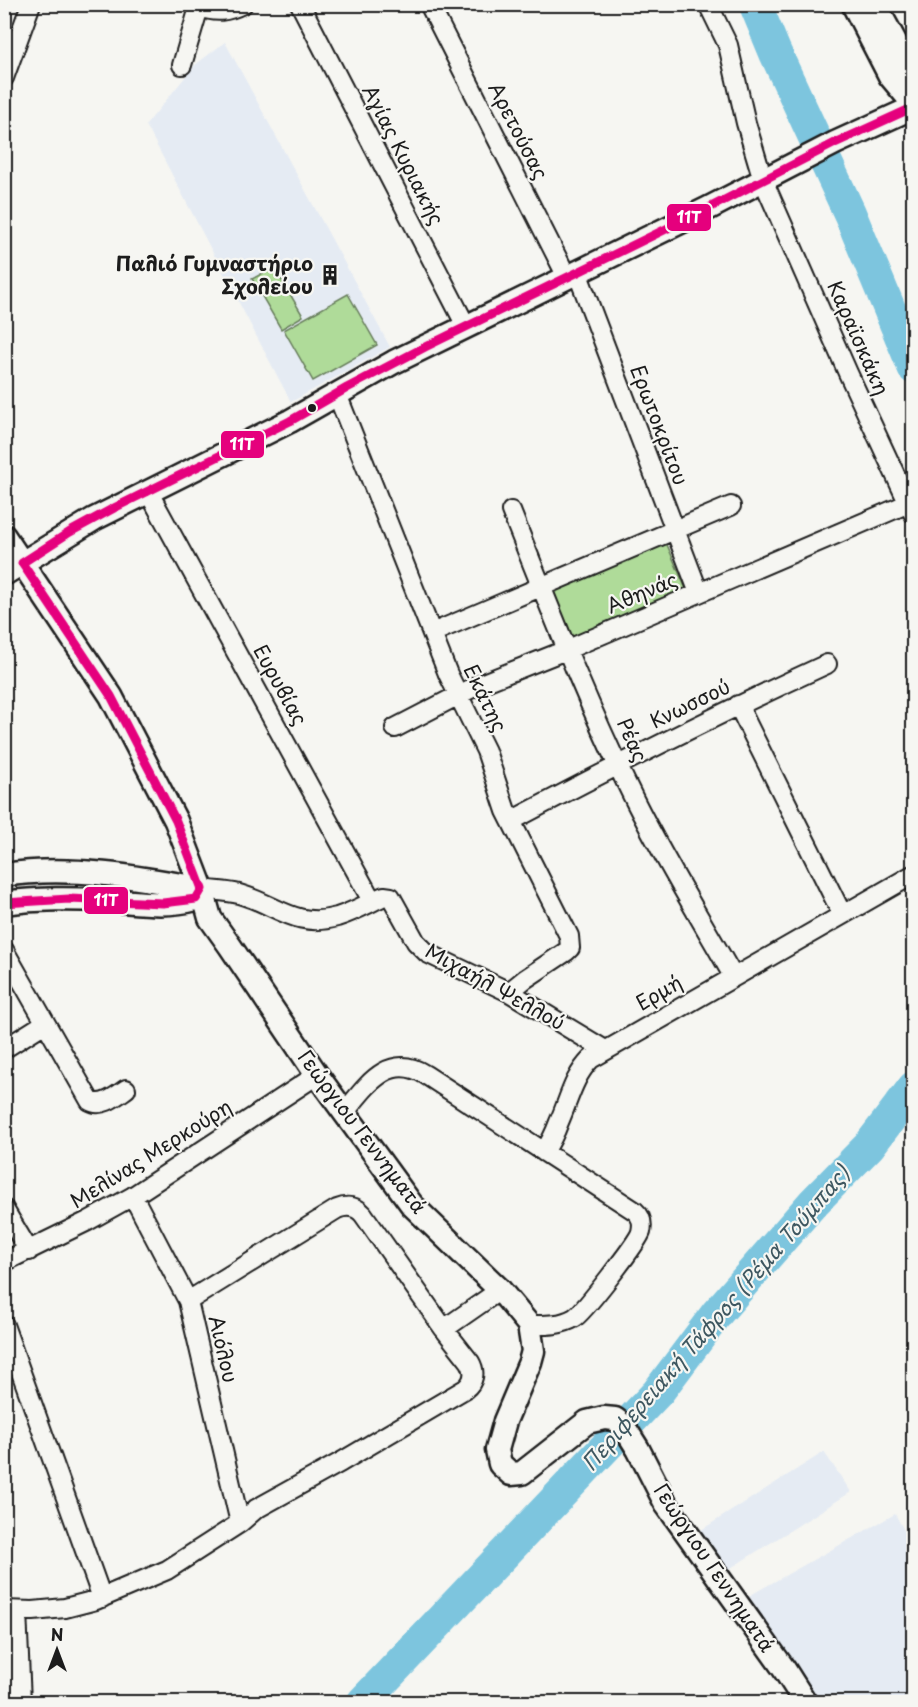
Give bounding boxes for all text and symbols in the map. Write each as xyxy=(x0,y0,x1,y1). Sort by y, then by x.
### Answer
street label: Αρετούσας xyxy=(482,77,556,184)
street label: Αγίας Κυριακής xyxy=(356,79,452,230)
line badge: 11Τ xyxy=(666,203,712,232)
text: 11Τ xyxy=(677,204,702,228)
place label: Παλιό Γυμναστήριο Σχολείου xyxy=(116,248,313,301)
building icon: Παλιό Γυμναστήριο Σχολείου xyxy=(318,263,342,287)
street label: Καραϊσκάκη xyxy=(820,276,897,400)
street label: Ερωτοκρίτου xyxy=(623,360,697,489)
unlabelled marker xyxy=(306,402,318,414)
line badge: 11Τ xyxy=(220,430,265,459)
text: 11Τ xyxy=(230,431,255,455)
street label: Αθηνάς xyxy=(601,564,682,620)
street label: Ευρυβίας xyxy=(246,639,315,730)
street label: Εκάτης xyxy=(457,659,515,737)
street label: Κνωσσού xyxy=(644,671,735,735)
street label: Ρέας xyxy=(610,713,656,766)
line badge: 11Τ xyxy=(83,886,129,915)
text: 11Τ xyxy=(94,887,119,911)
street label: Μιχαήλ Ψελλού xyxy=(420,935,571,1037)
street label: Ερμή xyxy=(630,967,687,1017)
street label: Γεώργιου Γεννηματά xyxy=(291,1043,434,1220)
street label: Μελίνας Μερκούρη xyxy=(64,1091,237,1215)
water label: Περιφερειακή Τάφρος (Ρέμα Τούμπας) xyxy=(573,1156,858,1478)
street label: Αιόλου xyxy=(202,1312,246,1385)
street label: Γεώργιου Γεννηματά xyxy=(647,1477,783,1658)
north arrow xyxy=(27,1620,87,1680)
text: N xyxy=(51,1622,63,1646)

